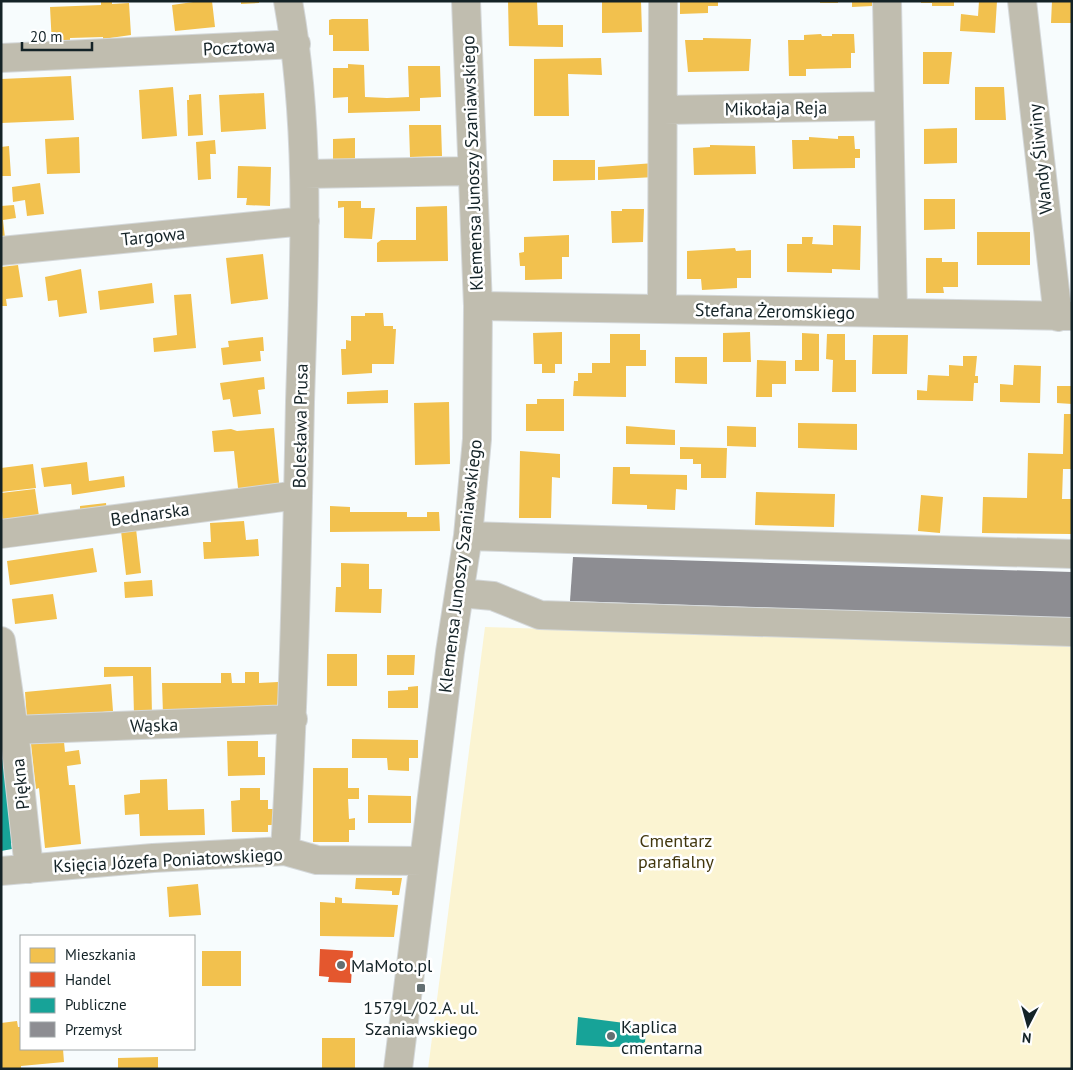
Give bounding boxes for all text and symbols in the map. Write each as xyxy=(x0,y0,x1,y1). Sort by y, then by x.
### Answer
scale bar xyxy=(22,20,92,52)
text: 20 m xyxy=(30,27,63,46)
street label: Pocztowa xyxy=(202,34,276,60)
street label: Klemensa Junoszy Szaniawskiego xyxy=(456,35,488,291)
street label: Mikołaja Reja xyxy=(725,96,827,120)
street label: Wandy Śliwiny xyxy=(1023,102,1057,215)
street label: Targowa xyxy=(120,221,186,251)
street label: Stefana Żeromskiego xyxy=(695,298,855,324)
street label: Bolesława Prusa xyxy=(287,363,313,489)
street label: Klemensa Junoszy Szaniawskiego xyxy=(433,438,487,694)
street label: Bednarska xyxy=(109,497,191,531)
street label: Wąska xyxy=(129,713,179,737)
street label: Piękna xyxy=(6,757,34,811)
park label: Cmentarz parafialny xyxy=(638,829,715,873)
street label: Księcia Józefa Poniatowskiego xyxy=(53,842,283,878)
legend xyxy=(20,935,195,1050)
text: Mieszkania xyxy=(65,945,136,964)
place label: MaMoto.pl xyxy=(351,954,433,977)
marker: MaMoto.pl xyxy=(335,959,347,971)
text: Handel xyxy=(65,970,111,989)
marker: 1579L/02.A. ul. Szaniawskiego xyxy=(415,982,427,994)
text: Publiczne xyxy=(65,995,127,1014)
place label: 1579L/02.A. ul. Szaniawskiego xyxy=(363,996,479,1040)
north arrow xyxy=(1003,1000,1053,1050)
place label: Kaplica cmentarna xyxy=(621,1015,703,1059)
text: Przemysł xyxy=(65,1020,123,1039)
text: N xyxy=(1021,1028,1032,1047)
marker: Kaplica cmentarna xyxy=(605,1030,617,1042)

